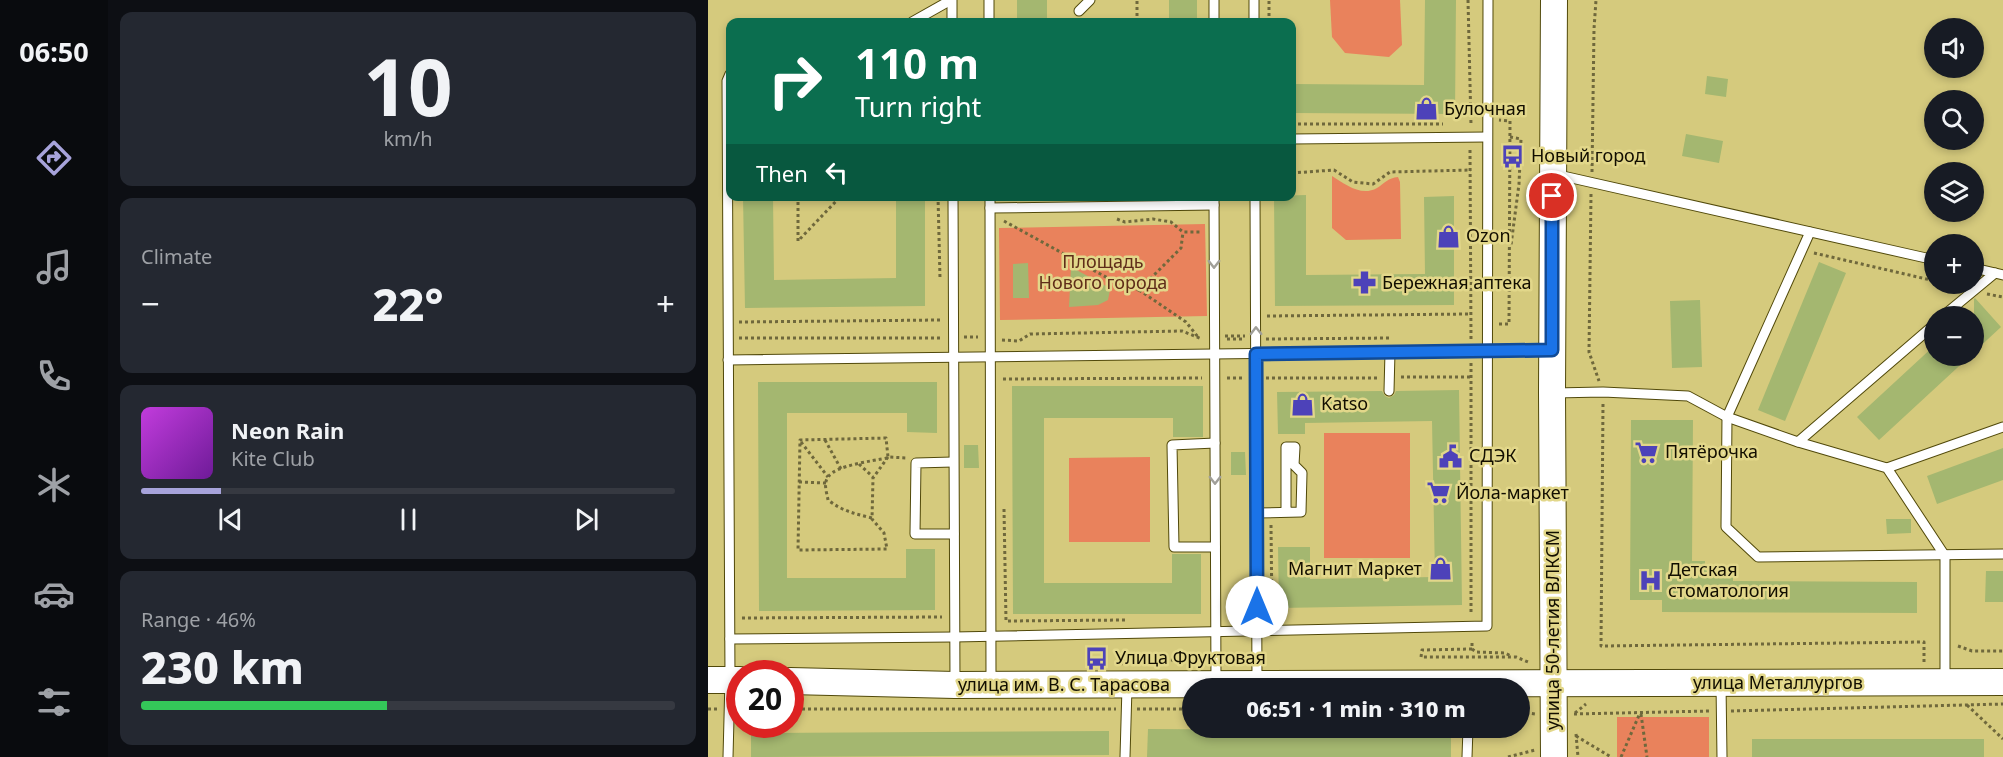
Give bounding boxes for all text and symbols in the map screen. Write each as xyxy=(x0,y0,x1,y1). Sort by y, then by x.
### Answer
map controls xyxy=(1924,18,1984,366)
button: sound xyxy=(1924,18,1984,78)
text: 06:50 xyxy=(19,33,89,70)
text: 10 xyxy=(363,33,453,139)
text: 110 m xyxy=(855,34,979,91)
icon: right xyxy=(756,42,834,120)
text: Turn right xyxy=(855,88,981,125)
button: search xyxy=(1924,90,1984,150)
shop icon: Булочная xyxy=(1413,96,1439,122)
place label: Булочная xyxy=(1444,96,1526,120)
text: km/h xyxy=(383,125,433,152)
icon: directions xyxy=(33,137,75,179)
bus stop icon: Новый город xyxy=(1500,143,1526,169)
place label: Новый город xyxy=(1531,143,1646,167)
icon: left xyxy=(820,156,853,189)
text: Then xyxy=(756,158,808,188)
button: layers xyxy=(1924,162,1984,222)
pin xyxy=(1526,170,1577,221)
icon: arrive xyxy=(1535,179,1568,212)
shop icon: Ozon xyxy=(1435,223,1461,249)
place label: Ozon xyxy=(1466,223,1511,247)
button: + xyxy=(1924,234,1984,294)
text: Climate xyxy=(141,243,212,270)
icon: music xyxy=(33,246,75,288)
park label: Площадь Нового города xyxy=(1039,249,1167,294)
one-way arrow xyxy=(1208,259,1220,268)
pharmacy icon: Бережная аптека xyxy=(1351,270,1377,296)
place label: Бережная аптека xyxy=(1382,270,1532,294)
text: 22° xyxy=(372,273,444,334)
text: − xyxy=(141,281,160,326)
text: + xyxy=(656,281,675,326)
button: − xyxy=(1924,306,1984,366)
one-way arrow xyxy=(1250,327,1262,336)
icon: phone xyxy=(33,355,75,397)
shop icon: Katso xyxy=(1290,391,1316,417)
place label: Katso xyxy=(1321,391,1368,415)
text: Neon Rain xyxy=(231,415,344,445)
supermarket icon: Пятёрочка xyxy=(1634,439,1660,465)
place label: Пятёрочка xyxy=(1665,439,1758,463)
public building icon: СДЭК xyxy=(1438,443,1464,469)
place label: СДЭК xyxy=(1469,443,1517,467)
text: Kite Club xyxy=(231,445,315,472)
icon: climate xyxy=(33,464,75,506)
one-way arrow xyxy=(1209,475,1221,484)
supermarket icon: Йола-маркет xyxy=(1425,480,1451,506)
place label: Йола-маркет xyxy=(1456,480,1569,504)
icon: previous xyxy=(214,503,247,536)
icon: pause xyxy=(392,503,425,536)
icon: next xyxy=(570,503,603,536)
street label: улица 50-летия ВЛКСМ xyxy=(1540,530,1564,730)
place label: Магнит Маркет xyxy=(1288,556,1423,580)
shop icon: Магнит Маркет xyxy=(1427,556,1453,582)
place label: Детская стоматология xyxy=(1668,557,1789,602)
hospital icon: Детская стоматология xyxy=(1637,567,1663,593)
icon: car xyxy=(33,573,75,615)
position arrow xyxy=(1225,575,1289,639)
text: Range · 46% xyxy=(141,606,256,633)
text: 230 km xyxy=(141,636,304,697)
bus stop icon: Улица Фруктовая xyxy=(1084,645,1110,671)
place label: Улица Фруктовая xyxy=(1115,645,1266,669)
speed limit sign: 20 xyxy=(726,660,804,738)
street label: улица Металлургов xyxy=(1693,670,1863,694)
street label: улица им. В. С. Тарасова xyxy=(958,672,1170,696)
icon: filters xyxy=(33,681,75,723)
text: 06:51 · 1 min · 310 m xyxy=(1246,693,1466,723)

